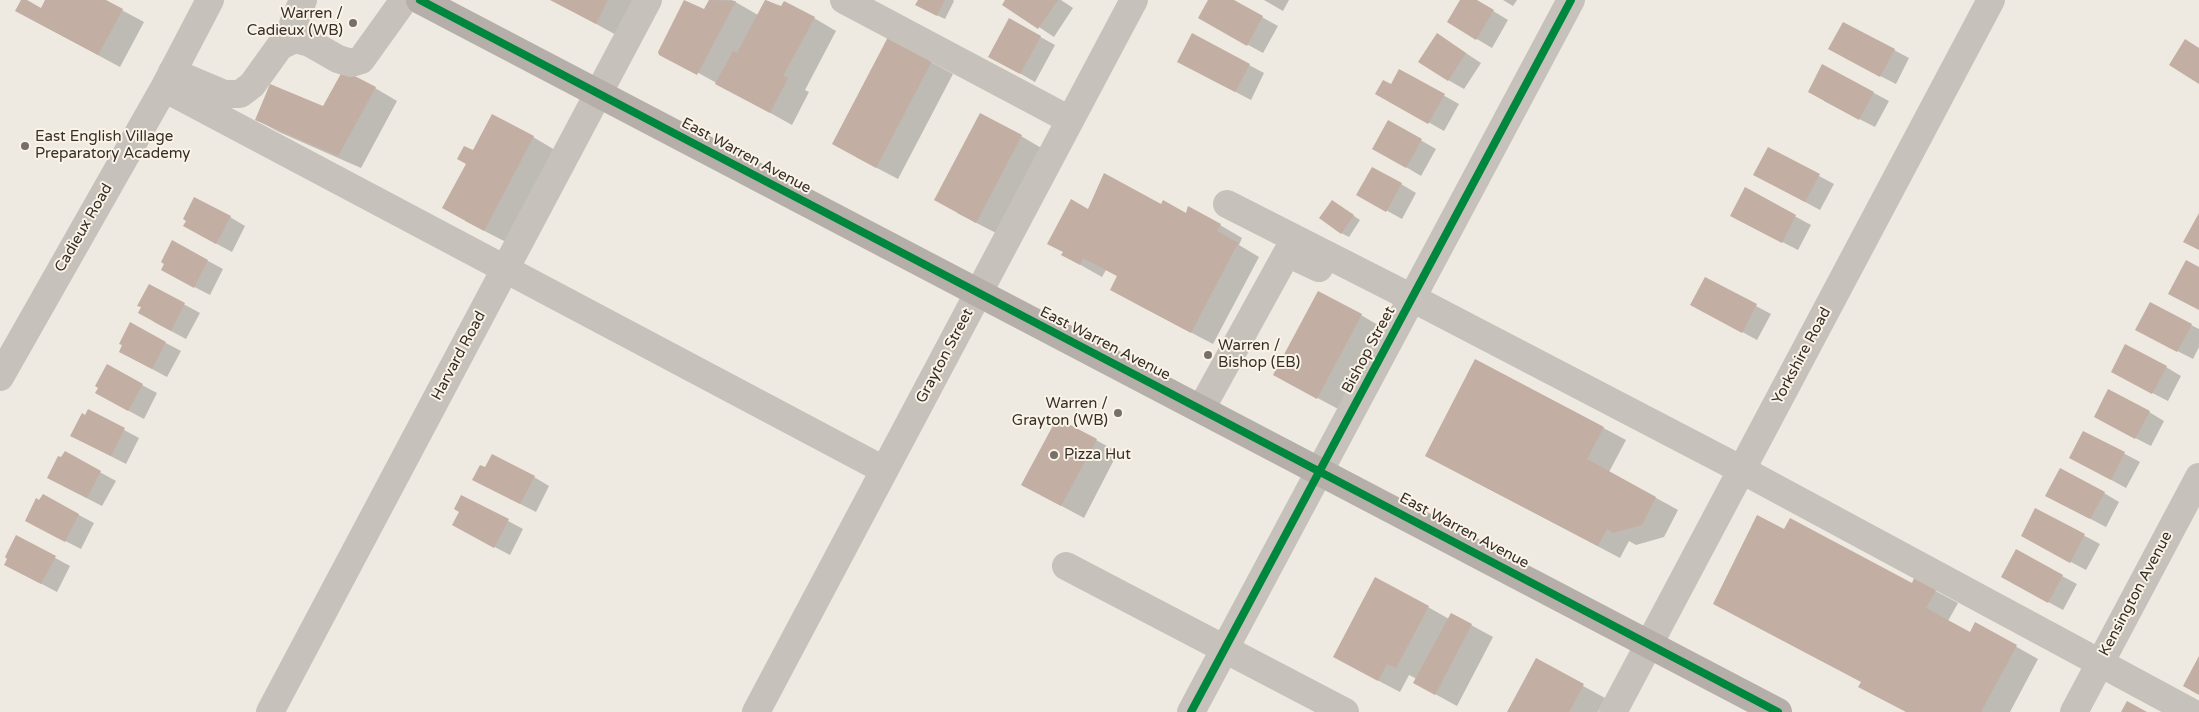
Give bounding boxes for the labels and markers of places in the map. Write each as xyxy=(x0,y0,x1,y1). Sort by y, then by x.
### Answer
place label: Warren / Cadieux (WB) xyxy=(247,5,343,40)
marker: Warren / Cadieux (WB) xyxy=(347,17,359,29)
place label: East English Village Preparatory Academy xyxy=(35,128,190,163)
marker: East English Village Preparatory Academy xyxy=(19,140,31,152)
place label: Warren / Bishop (EB) xyxy=(1218,337,1300,372)
marker: Warren / Bishop (EB) xyxy=(1202,349,1214,361)
place label: Warren / Grayton (WB) xyxy=(1012,395,1108,430)
marker: Warren / Grayton (WB) xyxy=(1112,407,1124,419)
place label: Pizza Hut xyxy=(1064,446,1131,464)
marker: Pizza Hut xyxy=(1048,449,1060,461)

